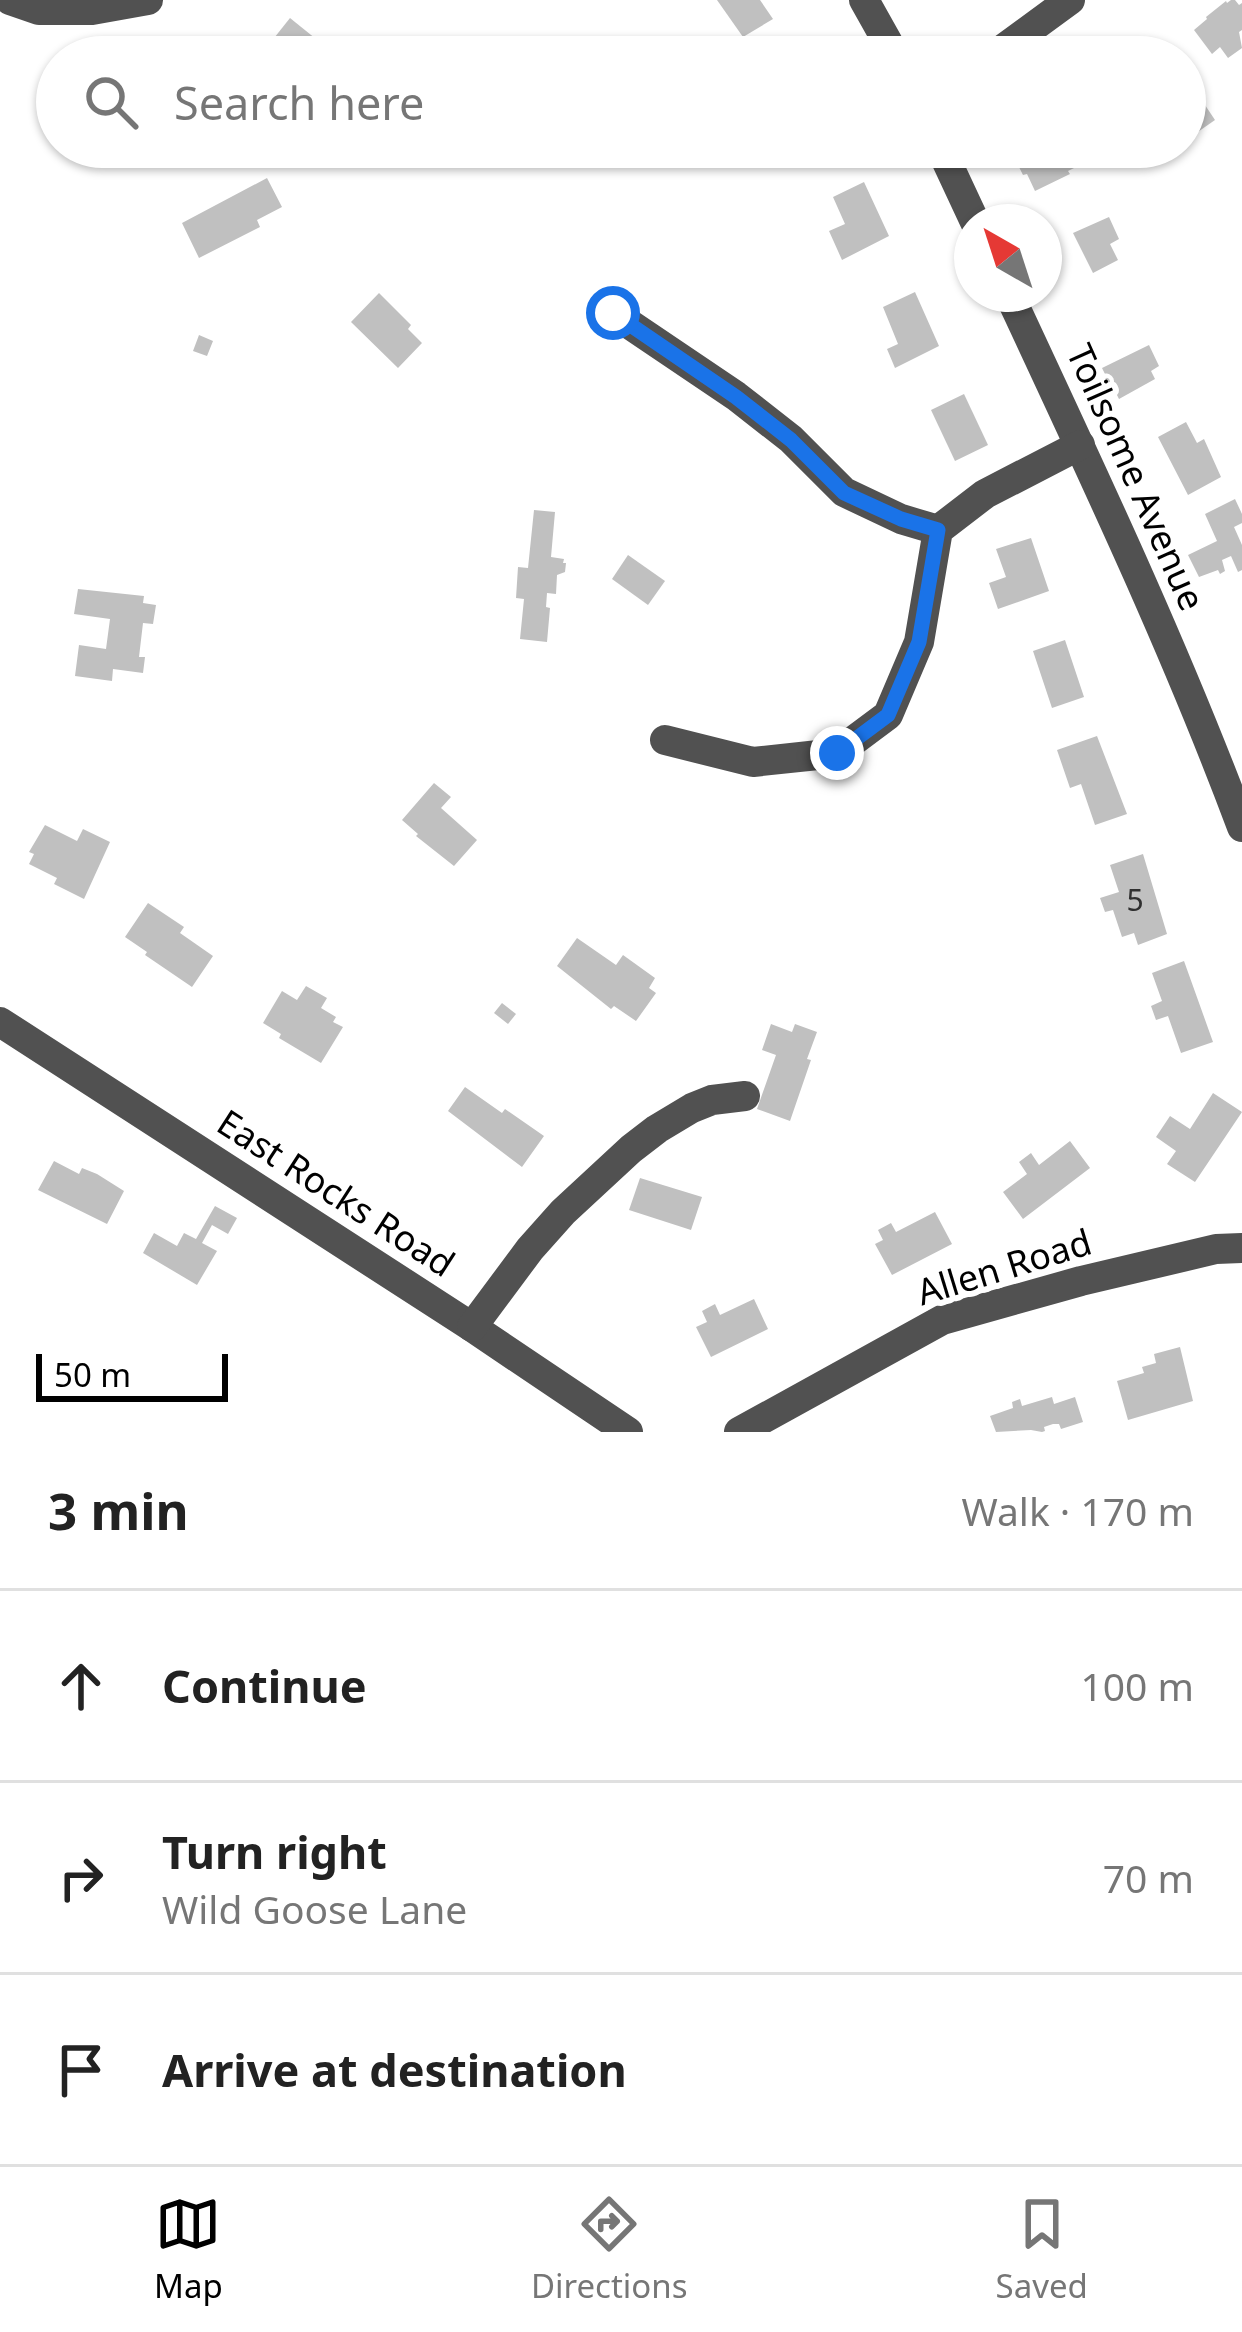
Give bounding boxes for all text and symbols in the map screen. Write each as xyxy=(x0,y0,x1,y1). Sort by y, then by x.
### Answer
search box xyxy=(36,36,1206,168)
icon: search xyxy=(78,69,144,135)
text: Search here xyxy=(174,72,424,133)
north arrow xyxy=(954,204,1062,312)
route start xyxy=(586,286,640,340)
street label: Toilsome Avenue xyxy=(1056,336,1217,618)
route end xyxy=(810,726,864,780)
house number: 5 xyxy=(1126,879,1144,920)
street label: East Rocks Road xyxy=(208,1098,464,1288)
street label: Allen Road xyxy=(911,1217,1097,1316)
scale bar xyxy=(36,1348,228,1401)
text: 50 m xyxy=(54,1352,131,1397)
text: 3 min xyxy=(48,1475,189,1545)
text: Walk · 170 m xyxy=(961,1484,1194,1537)
icon: ahead xyxy=(48,1653,114,1719)
text: Continue xyxy=(162,1655,367,1716)
text: 100 m xyxy=(1080,1659,1194,1712)
text: Turn right xyxy=(162,1821,387,1882)
icon: right xyxy=(48,1845,114,1911)
text: 70 m xyxy=(1103,1851,1194,1904)
text: Wild Goose Lane xyxy=(162,1882,467,1935)
icon: arrive xyxy=(48,2037,114,2103)
text: Arrive at destination xyxy=(162,2039,627,2100)
tab: Map xyxy=(154,2191,223,2308)
tab: Directions xyxy=(531,2191,688,2308)
tab: Saved xyxy=(996,2191,1088,2308)

